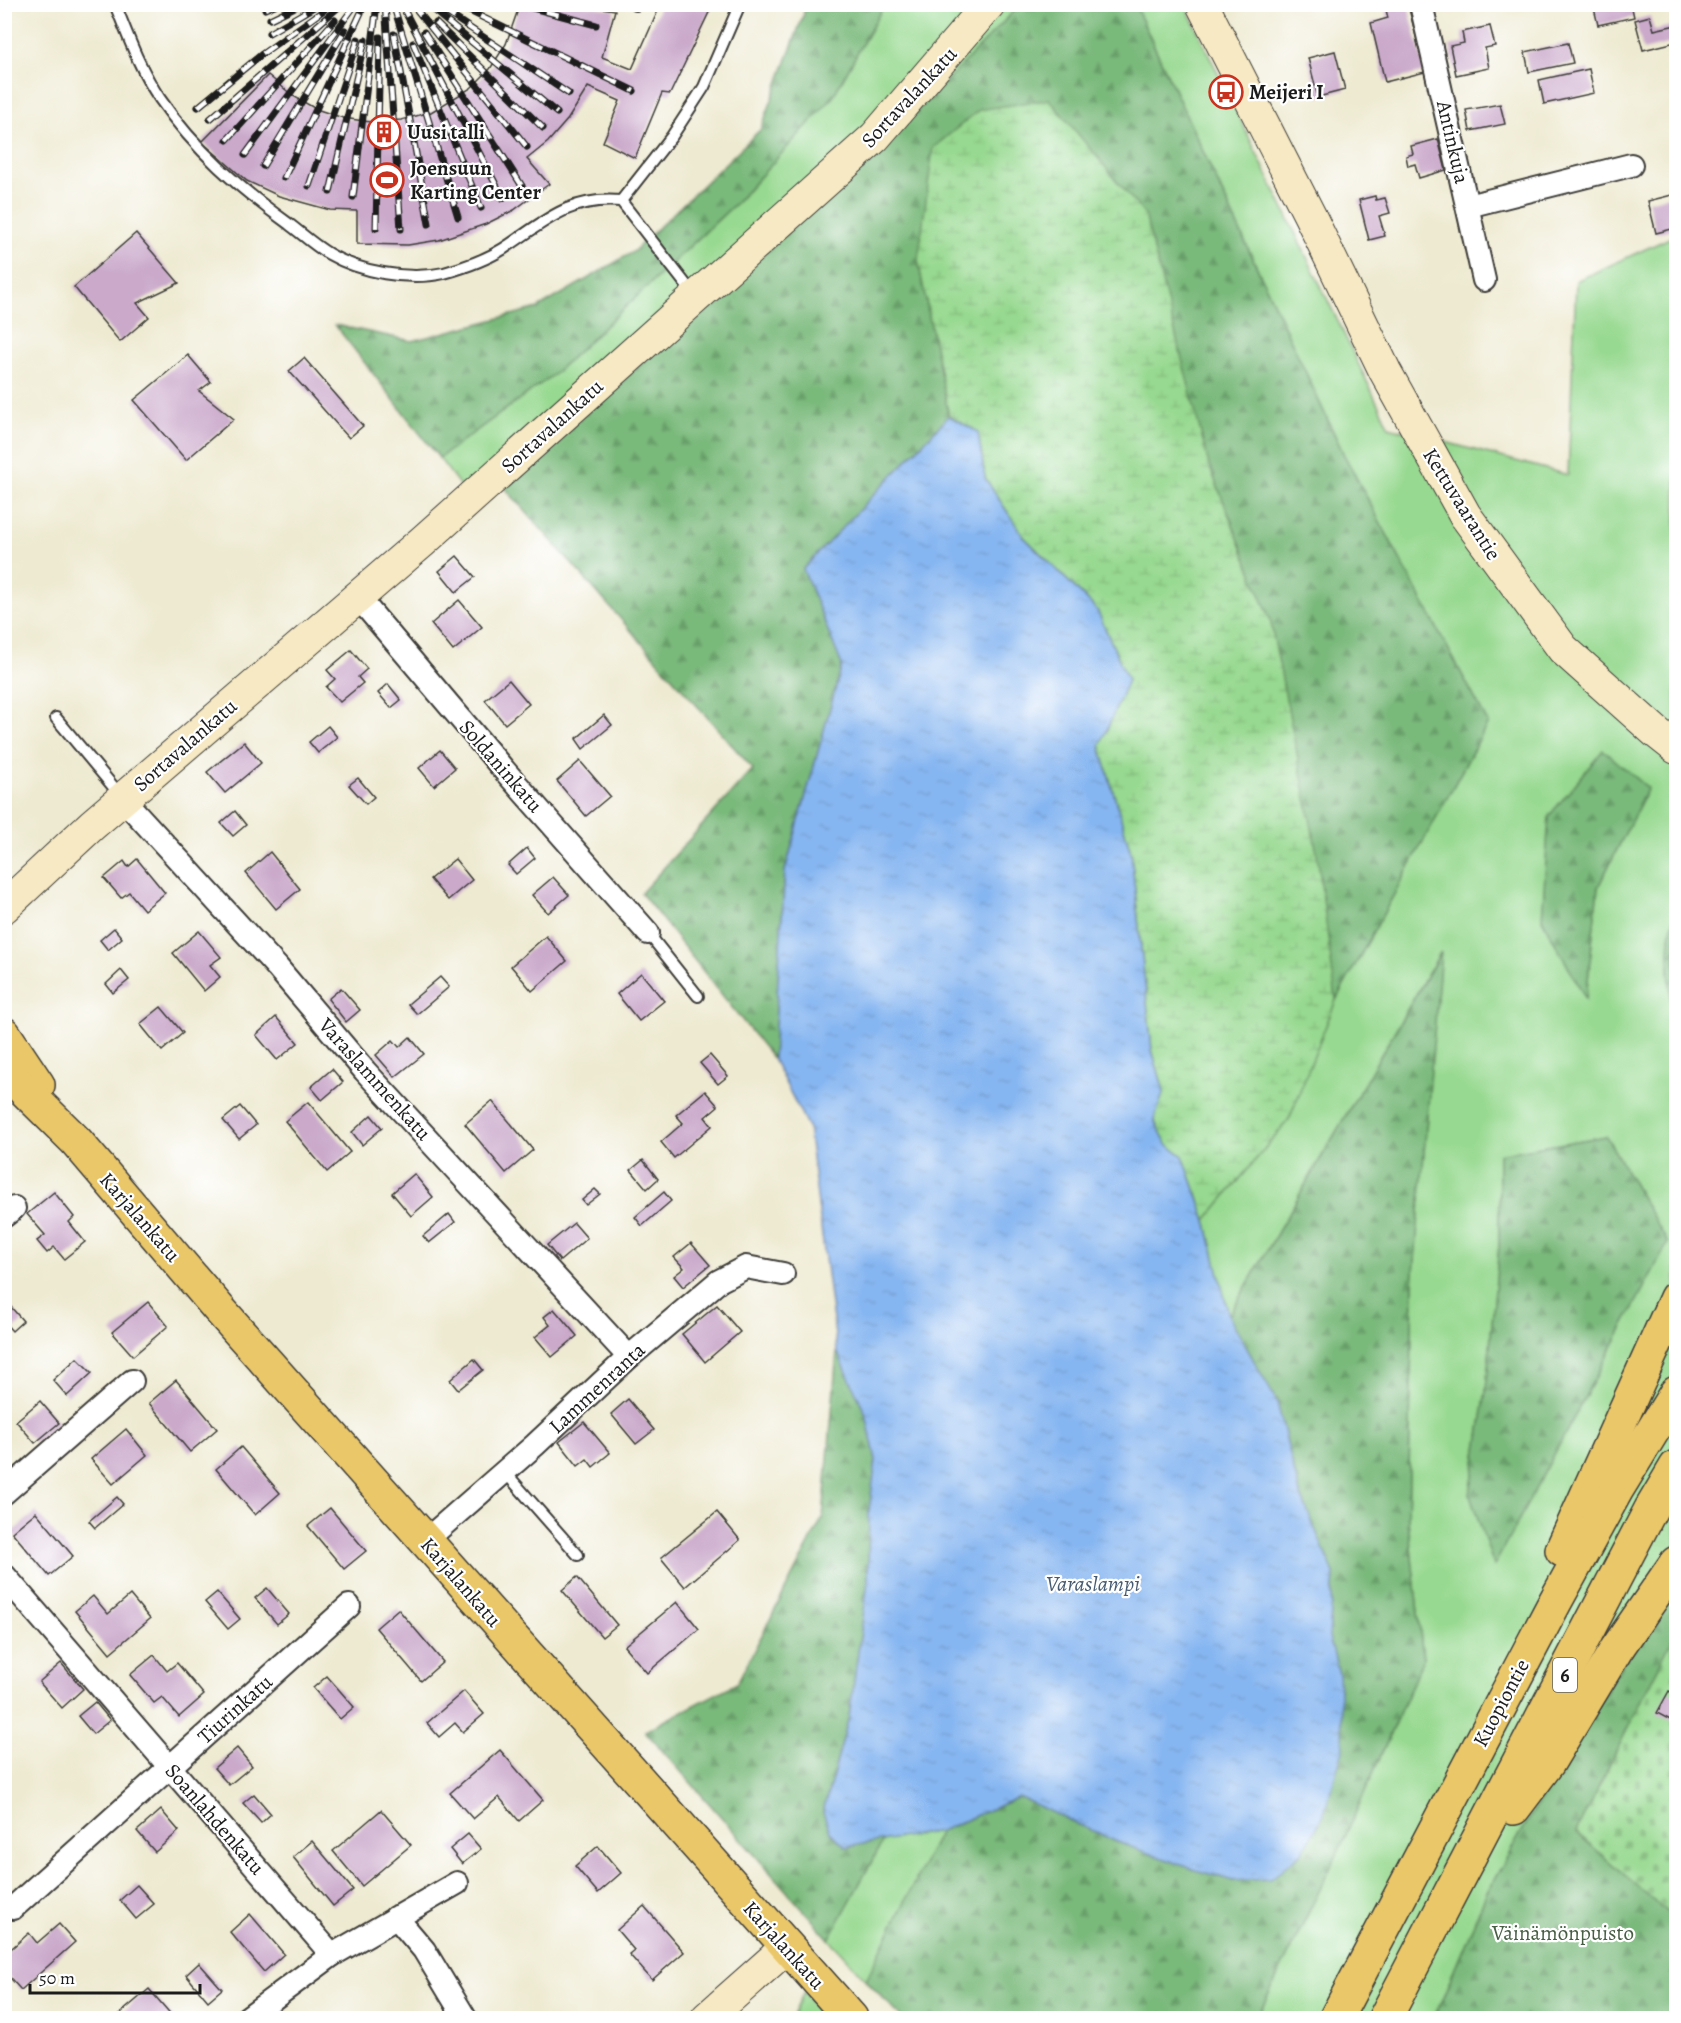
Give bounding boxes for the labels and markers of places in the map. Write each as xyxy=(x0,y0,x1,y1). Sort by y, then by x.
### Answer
bus stop icon: Meijeri I xyxy=(1208,74,1244,110)
place label: Meijeri I xyxy=(1249,78,1324,106)
building icon: Uusi talli xyxy=(366,114,402,150)
place label: Uusi talli xyxy=(407,118,485,146)
place label: Joensuun Karting Center xyxy=(410,154,541,206)
sports icon: Joensuun Karting Center xyxy=(369,162,405,198)

